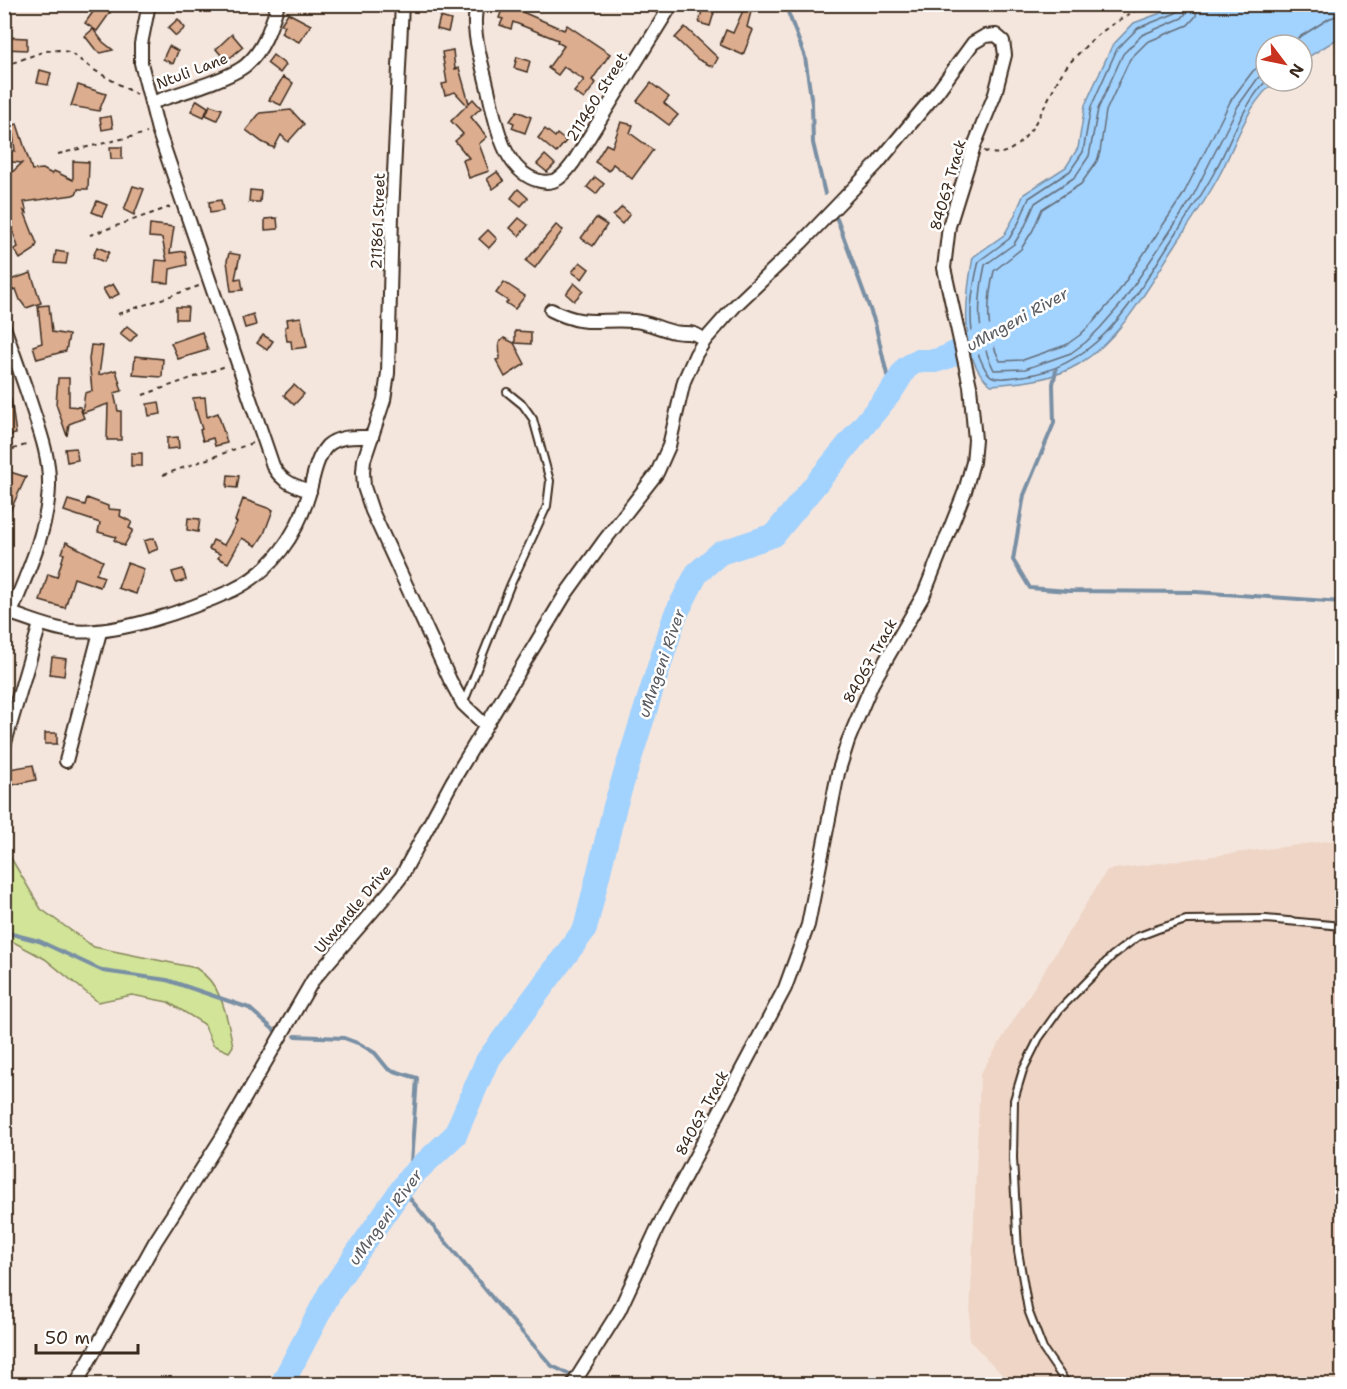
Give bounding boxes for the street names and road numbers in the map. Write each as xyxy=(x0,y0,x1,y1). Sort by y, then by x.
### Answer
street label: Ntuli Lane xyxy=(153,48,231,94)
street label: 211460 Street xyxy=(562,49,632,145)
street label: 84067 Track xyxy=(925,137,971,233)
street label: 211861 Street xyxy=(366,172,390,270)
street label: 84067 Track xyxy=(838,615,902,707)
street label: Ulwandle Drive xyxy=(310,861,396,957)
street label: 84067 Track xyxy=(671,1067,733,1159)

